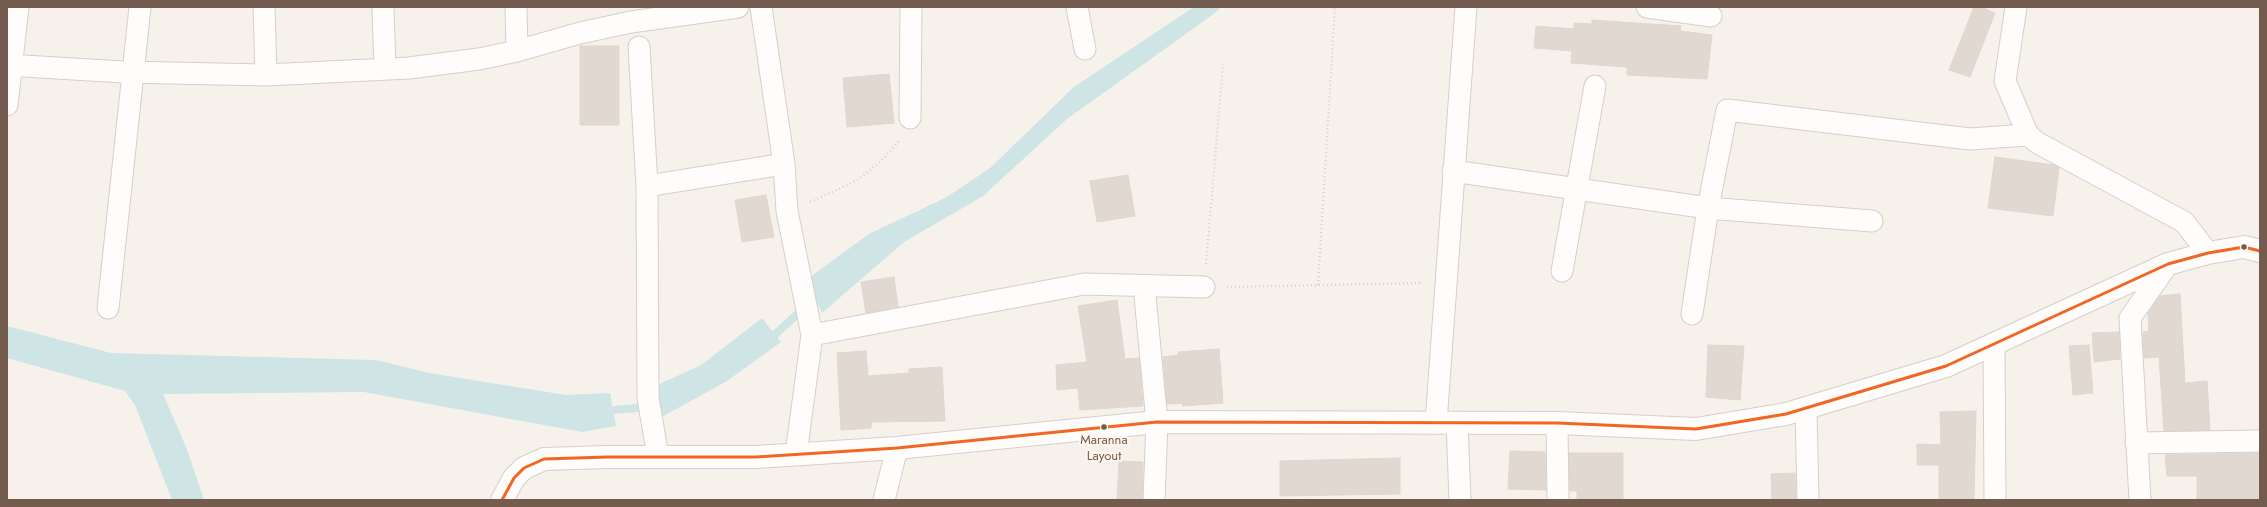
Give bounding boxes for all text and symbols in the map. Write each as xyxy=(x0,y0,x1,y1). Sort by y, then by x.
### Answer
unlabelled marker xyxy=(2239,242,2249,252)
marker: Maranna Layout xyxy=(1099,422,1109,432)
place label: Maranna Layout xyxy=(1080,433,1128,464)

